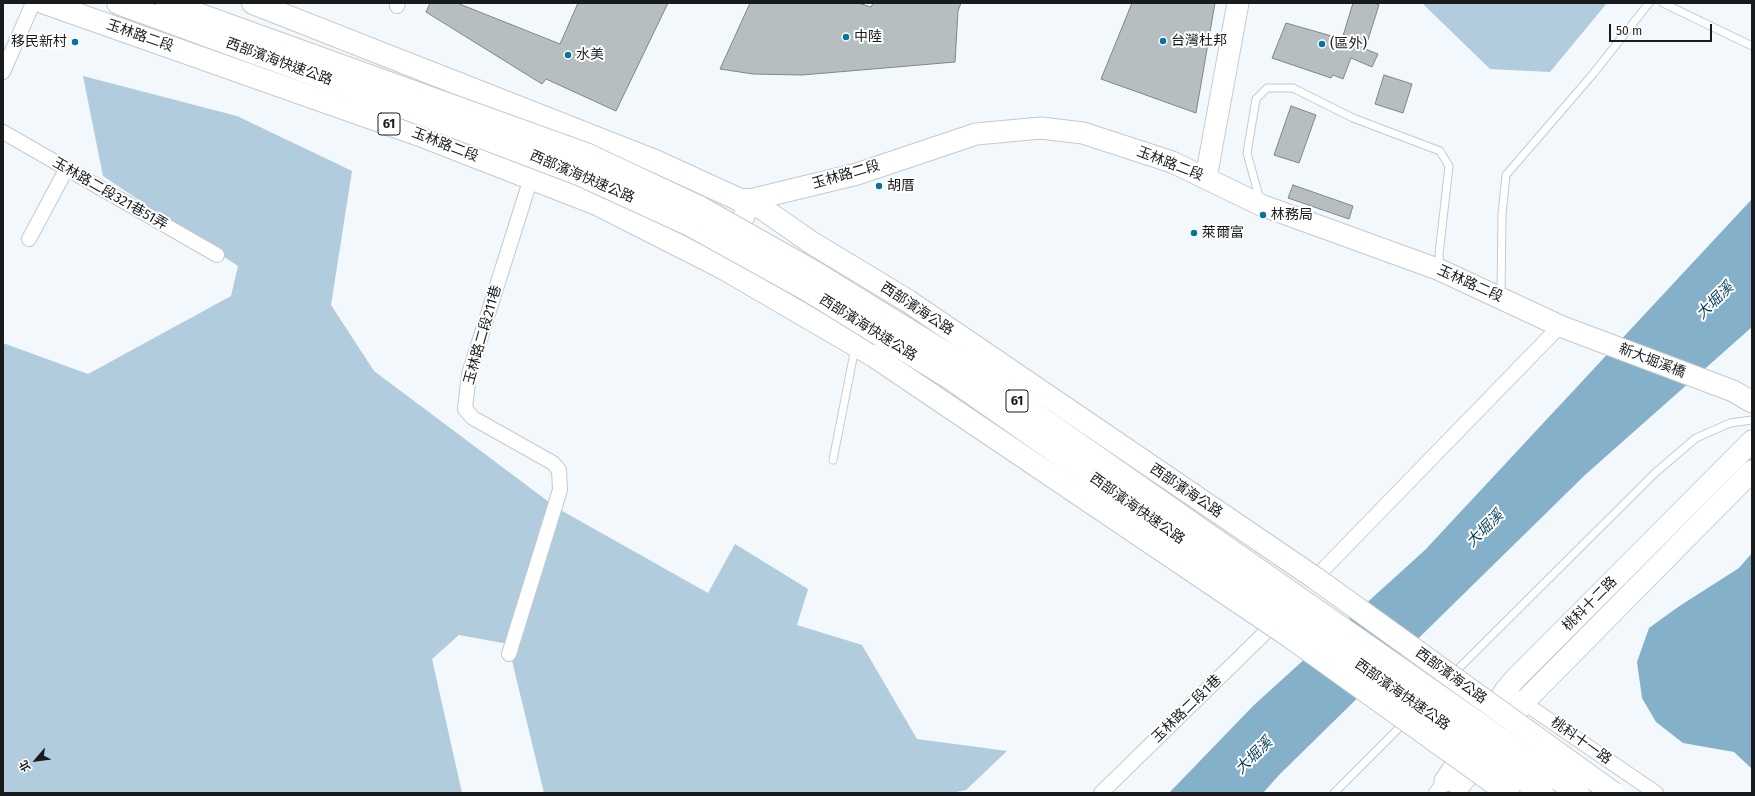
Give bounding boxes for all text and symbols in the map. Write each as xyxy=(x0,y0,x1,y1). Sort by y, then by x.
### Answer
scale bar xyxy=(1611,16,1714,42)
street label: 玉林路二段 xyxy=(104,17,176,55)
text: 50 m xyxy=(1616,24,1642,38)
place label: 中陸 xyxy=(854,29,882,45)
marker: 中陸 xyxy=(841,32,851,42)
place label: 台灣杜邦 xyxy=(1171,33,1227,49)
place label: 移民新村 xyxy=(11,34,67,50)
street label: 西部濱海快速公路 xyxy=(224,35,334,89)
marker: 台灣杜邦 xyxy=(1158,36,1168,46)
place label: (區外) xyxy=(1330,36,1367,52)
marker: 移民新村 xyxy=(70,37,80,47)
marker: (區外) xyxy=(1317,39,1327,49)
place label: 水美 xyxy=(576,47,604,63)
marker: 水美 xyxy=(563,50,573,60)
road number: 61 xyxy=(378,113,400,135)
street label: 玉林路二段 xyxy=(409,125,481,165)
street label: 玉林路二段 xyxy=(1134,144,1206,184)
street label: 西部濱海快速公路 xyxy=(527,147,637,207)
street label: 玉林路二段321巷51弄 xyxy=(50,154,170,234)
street label: 玉林路二段 xyxy=(810,157,882,193)
place label: 胡厝 xyxy=(887,178,915,194)
marker: 胡厝 xyxy=(874,181,884,191)
place label: 林務局 xyxy=(1271,207,1313,223)
marker: 林務局 xyxy=(1258,210,1268,220)
place label: 萊爾富 xyxy=(1202,225,1244,241)
marker: 萊爾富 xyxy=(1189,228,1199,238)
street label: 玉林路二段 xyxy=(1435,262,1505,306)
street label: 西部濱海公路 xyxy=(877,279,957,339)
water label: 大堀溪 xyxy=(1693,279,1737,323)
street label: 玉林路二段211巷 xyxy=(461,283,505,387)
street label: 西部濱海快速公路 xyxy=(816,291,920,365)
street label: 新大堀溪橋 xyxy=(1616,341,1688,381)
road number: 61 xyxy=(1006,390,1028,412)
street label: 西部濱海公路 xyxy=(1146,461,1226,521)
street label: 西部濱海快速公路 xyxy=(1086,470,1188,548)
water label: 大堀溪 xyxy=(1463,507,1507,551)
street label: 桃科十二路 xyxy=(1559,573,1621,635)
street label: 西部濱海公路 xyxy=(1412,645,1490,707)
street label: 西部濱海快速公路 xyxy=(1351,656,1453,734)
street label: 玉林路二段1巷 xyxy=(1149,672,1225,746)
street label: 桃科十一路 xyxy=(1548,714,1614,768)
water label: 大堀溪 xyxy=(1232,734,1276,778)
north arrow xyxy=(16,740,56,780)
text: 北 xyxy=(17,758,33,774)

